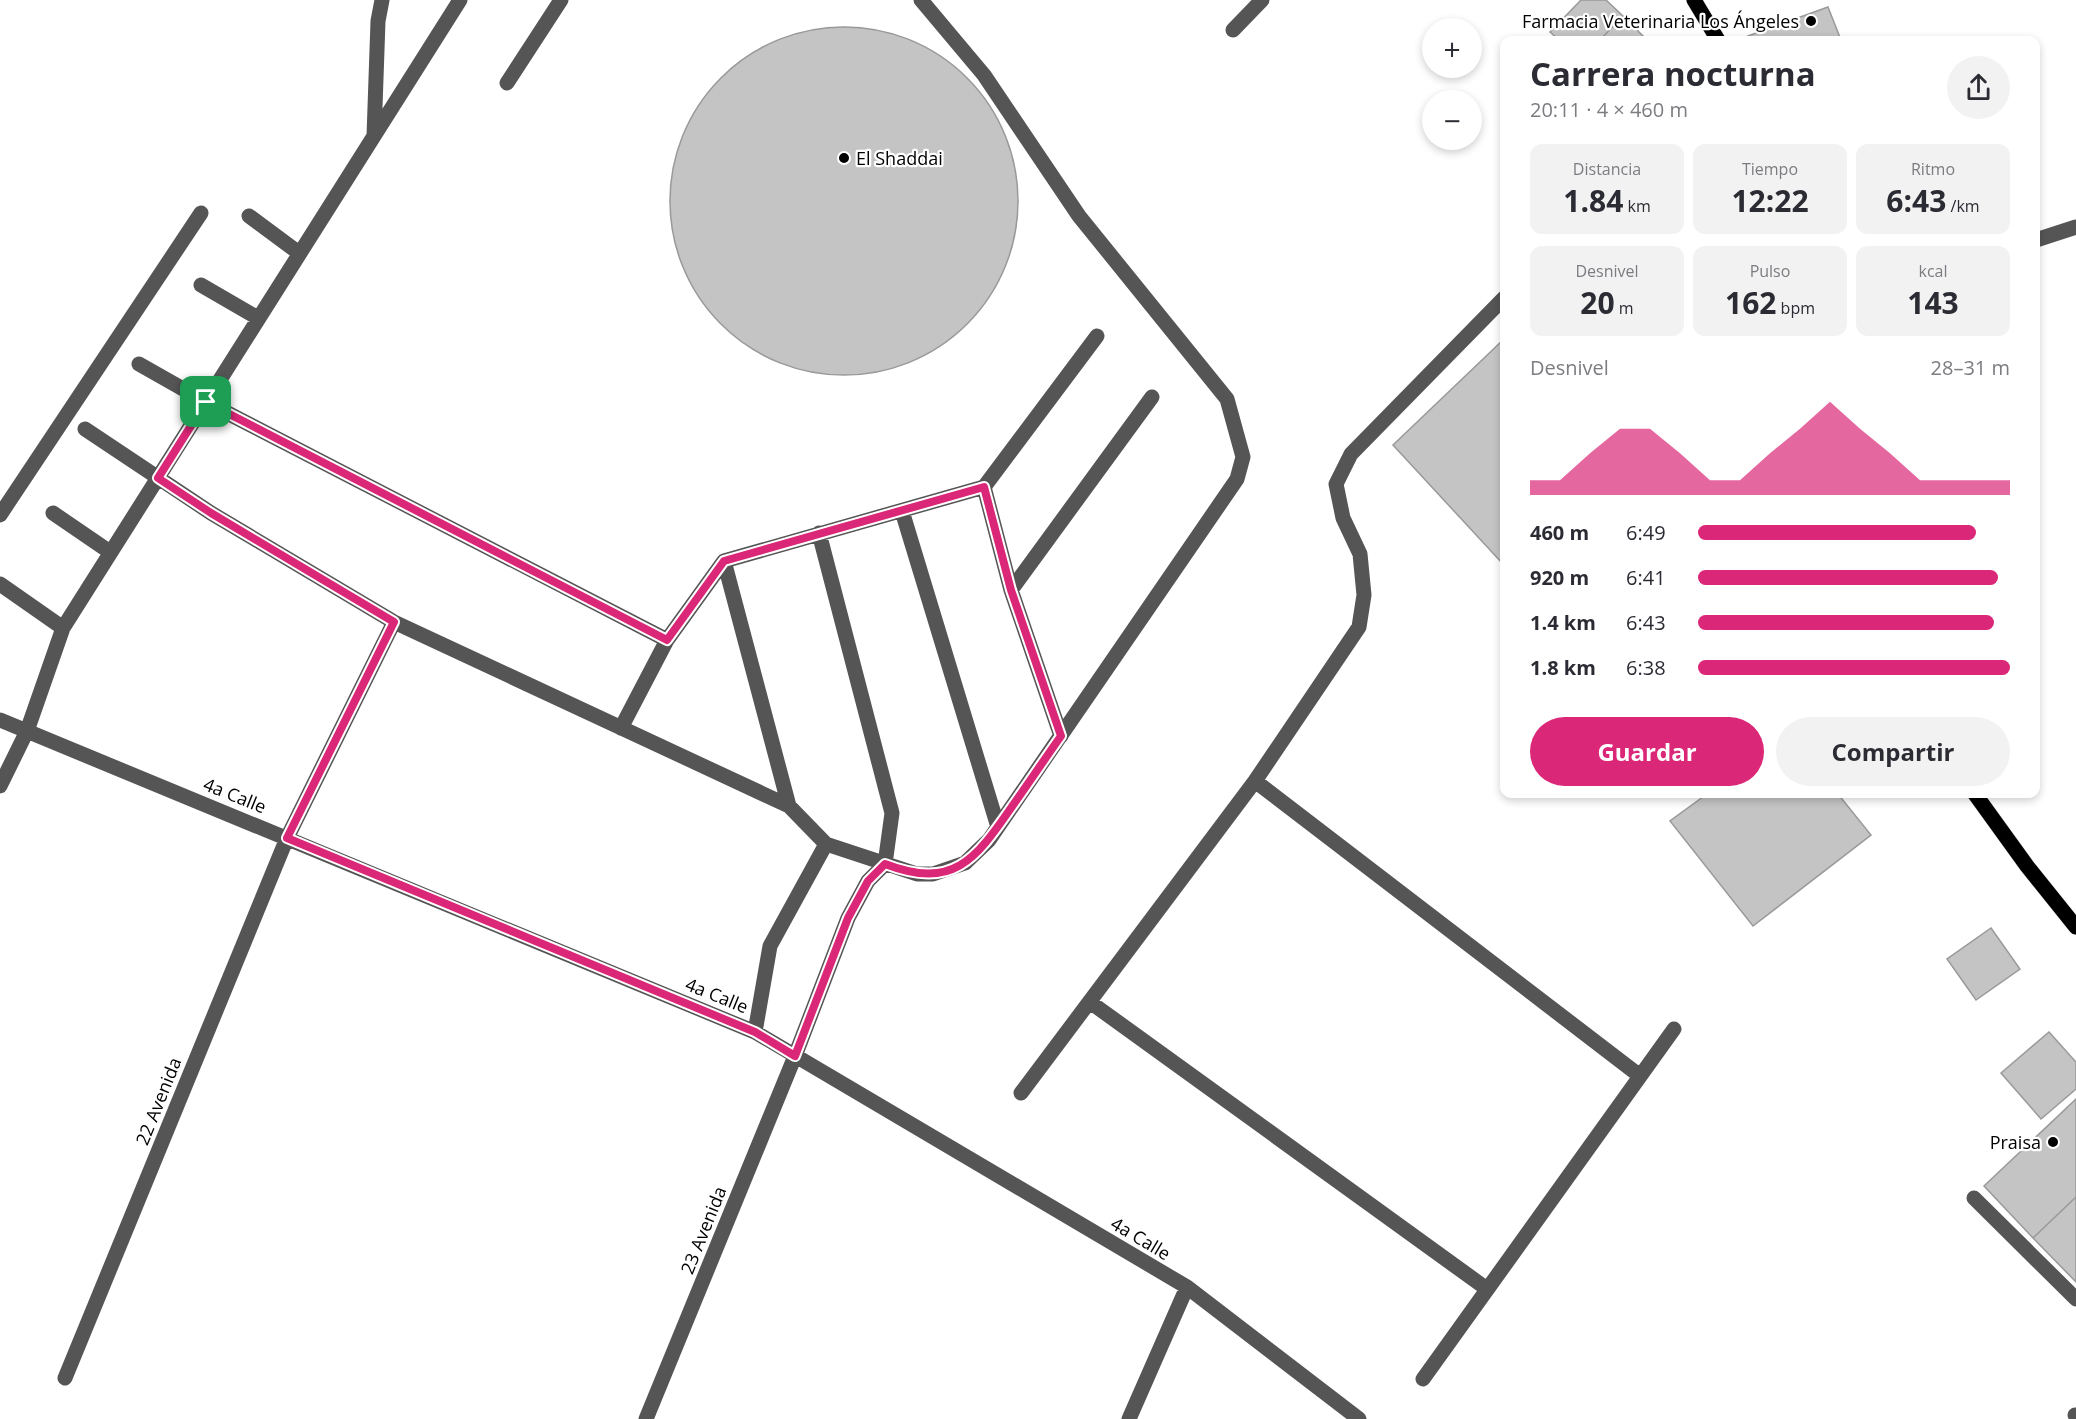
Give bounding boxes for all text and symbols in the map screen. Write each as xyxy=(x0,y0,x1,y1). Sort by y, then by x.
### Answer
place label: Farmacia Veterinaria Los Ángeles xyxy=(1522,9,1799,33)
marker: Farmacia Veterinaria Los Ángeles xyxy=(1804,14,1818,28)
map controls xyxy=(1422,18,1482,150)
button: + xyxy=(1422,18,1482,78)
text: Carrera nocturna xyxy=(1530,51,1816,96)
button: share xyxy=(1947,56,2010,119)
button: − xyxy=(1422,90,1482,150)
text: 20:11 · 4 × 460 m xyxy=(1530,96,1688,123)
place label: El Shaddai xyxy=(856,146,943,170)
marker: El Shaddai xyxy=(837,151,851,165)
text: Distancia xyxy=(1573,158,1641,180)
text: Tiempo xyxy=(1742,158,1798,180)
text: Ritmo xyxy=(1911,158,1955,180)
text: 1.84 xyxy=(1563,180,1623,221)
text: 12:22 xyxy=(1731,180,1809,221)
text: 6:43 xyxy=(1886,180,1946,221)
text: km xyxy=(1623,195,1651,217)
text: /km xyxy=(1946,195,1980,217)
text: Desnivel xyxy=(1575,260,1639,282)
text: Pulso xyxy=(1750,260,1790,282)
text: kcal xyxy=(1919,260,1948,282)
text: 20 xyxy=(1580,282,1615,323)
text: 162 xyxy=(1725,282,1776,323)
text: 143 xyxy=(1907,282,1959,323)
text: m xyxy=(1615,297,1634,319)
text: bpm xyxy=(1776,297,1815,319)
text: Desnivel xyxy=(1530,354,1609,381)
text: 28–31 m xyxy=(1931,354,2010,381)
pin xyxy=(180,376,231,427)
icon: arrive xyxy=(189,385,222,418)
text: 460 m xyxy=(1530,519,1589,546)
text: 6:49 xyxy=(1626,519,1666,546)
text: 920 m xyxy=(1530,564,1589,591)
text: 6:41 xyxy=(1626,564,1666,591)
text: 1.4 km xyxy=(1530,609,1596,636)
text: 6:43 xyxy=(1626,609,1666,636)
text: 1.8 km xyxy=(1530,654,1596,681)
text: 6:38 xyxy=(1626,654,1666,681)
button: Guardar xyxy=(1530,717,1764,786)
button: Compartir xyxy=(1776,717,2010,786)
street label: 4a Calle xyxy=(200,772,270,818)
street label: 4a Calle xyxy=(682,972,752,1018)
street label: 22 Avenida xyxy=(130,1054,186,1148)
place label: Praisa xyxy=(1990,1130,2041,1154)
marker: Praisa xyxy=(2046,1135,2060,1149)
street label: 23 Avenida xyxy=(675,1183,731,1277)
street label: 4a Calle xyxy=(1107,1211,1175,1265)

